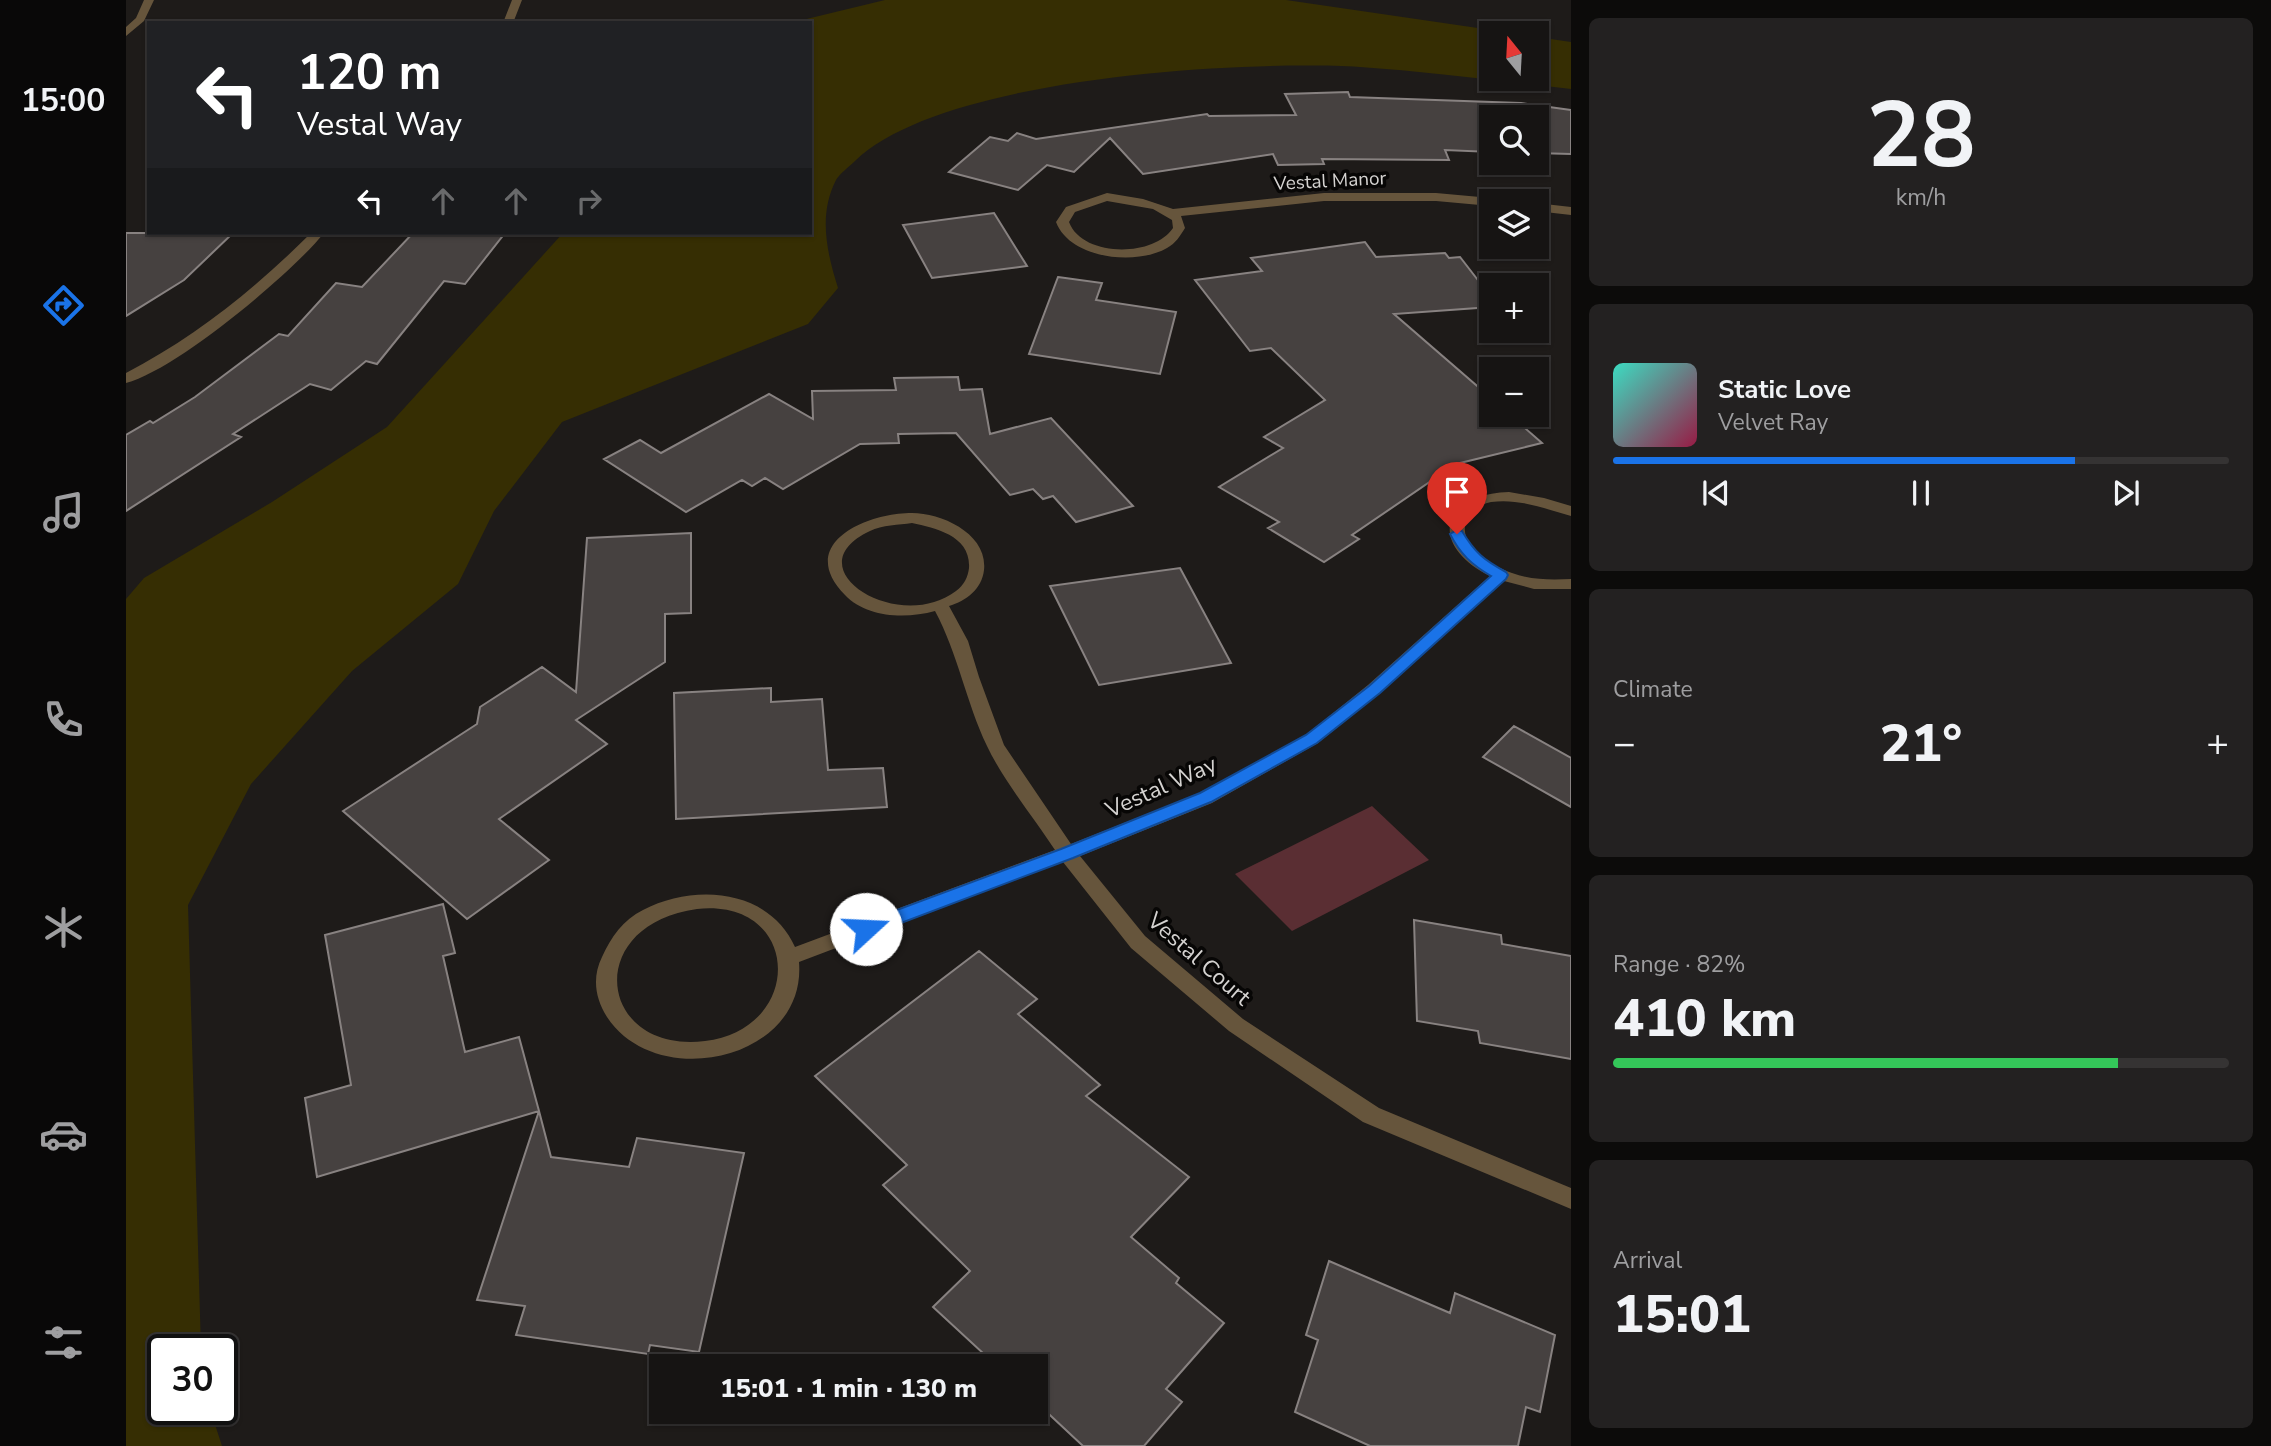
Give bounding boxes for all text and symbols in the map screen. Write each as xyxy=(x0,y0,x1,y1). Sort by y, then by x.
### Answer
north arrow xyxy=(1479,21,1549,91)
map controls xyxy=(1479,21,1549,427)
text: 120 m xyxy=(297,39,441,106)
icon: left xyxy=(182,49,273,140)
text: 28 xyxy=(1866,74,1976,198)
text: 15:00 xyxy=(21,79,105,122)
text: Vestal Way xyxy=(297,103,462,146)
button: search xyxy=(1479,105,1549,175)
street label: Vestal Manor xyxy=(1272,165,1387,197)
icon: left xyxy=(351,182,389,220)
icon: ahead xyxy=(424,182,462,220)
icon: ahead xyxy=(497,182,535,220)
icon: right xyxy=(570,182,608,220)
text: km/h xyxy=(1896,182,1946,213)
button: layers xyxy=(1479,189,1549,259)
button: + xyxy=(1479,273,1549,343)
icon: directions xyxy=(39,281,88,330)
button: − xyxy=(1479,357,1549,427)
text: Static Love xyxy=(1718,372,1851,407)
text: Velvet Ray xyxy=(1718,407,1828,438)
pin xyxy=(1427,462,1487,534)
icon: arrive xyxy=(1438,473,1476,511)
icon: previous xyxy=(1697,474,1735,512)
icon: pause xyxy=(1902,474,1940,512)
icon: next xyxy=(2107,474,2145,512)
icon: music xyxy=(39,488,88,537)
text: Climate xyxy=(1613,674,1693,705)
icon: phone xyxy=(39,695,88,744)
text: 21° xyxy=(1880,708,1962,779)
text: − xyxy=(1613,718,1636,769)
text: + xyxy=(2206,718,2229,769)
street label: Vestal Way xyxy=(1100,749,1222,826)
position arrow xyxy=(829,892,903,966)
icon: climate xyxy=(39,903,88,952)
street label: Vestal Court xyxy=(1140,905,1258,1013)
text: Range · 82% xyxy=(1613,949,1745,980)
text: 410 km xyxy=(1613,983,1796,1054)
icon: car xyxy=(39,1110,88,1159)
text: Arrival xyxy=(1613,1245,1682,1276)
text: 15:01 xyxy=(1613,1279,1751,1350)
icon: filters xyxy=(39,1318,88,1367)
speed limit sign: 30 xyxy=(147,1334,238,1425)
text: 15:01 · 1 min · 130 m xyxy=(720,1371,977,1406)

